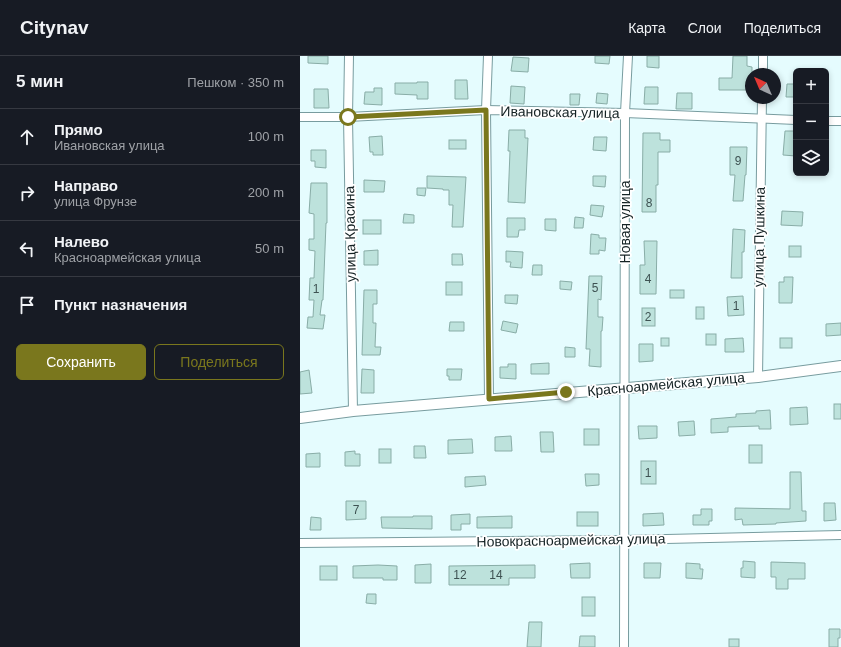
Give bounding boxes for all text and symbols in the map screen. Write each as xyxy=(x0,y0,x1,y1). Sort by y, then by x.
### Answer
text: Citynav xyxy=(20,17,89,38)
text: Карта xyxy=(628,20,666,36)
text: Слои xyxy=(688,20,722,36)
text: Поделиться xyxy=(744,20,821,36)
north arrow xyxy=(745,68,781,104)
map controls xyxy=(793,68,829,176)
button: + xyxy=(793,68,829,104)
text: 5 мин xyxy=(16,72,63,91)
text: Пешком · 350 m xyxy=(187,75,284,90)
street label: Ивановская улица xyxy=(500,103,620,121)
button: − xyxy=(793,104,829,140)
route start xyxy=(339,108,357,126)
text: Прямо xyxy=(54,121,103,138)
icon: ahead xyxy=(16,126,38,148)
text: 100 m xyxy=(248,129,284,144)
text: Ивановская улица xyxy=(54,138,165,153)
button: layers xyxy=(793,140,829,176)
house number: 9 xyxy=(735,154,742,168)
text: Направо xyxy=(54,177,118,194)
street label: Новая улица xyxy=(617,180,633,263)
icon: right xyxy=(16,182,38,204)
text: 200 m xyxy=(248,185,284,200)
street label: улица Красина xyxy=(341,185,359,282)
street label: улица Пушкина xyxy=(750,187,768,287)
text: улица Фрунзе xyxy=(54,194,137,209)
house number: 8 xyxy=(646,196,653,210)
text: Налево xyxy=(54,233,109,250)
icon: left xyxy=(16,238,38,260)
text: 50 m xyxy=(255,241,284,256)
text: Красноармейская улица xyxy=(54,250,201,265)
house number: 4 xyxy=(645,272,652,286)
house number: 5 xyxy=(592,281,599,295)
house number: 1 xyxy=(313,282,320,296)
icon: arrive xyxy=(16,294,38,316)
text: Пункт назначения xyxy=(54,296,187,313)
house number: 1 xyxy=(733,299,740,313)
house number: 2 xyxy=(645,310,652,324)
button: Сохранить xyxy=(16,344,146,380)
button: Поделиться xyxy=(154,344,284,380)
street label: Красноармейская улица xyxy=(586,369,746,399)
route end xyxy=(557,383,575,401)
house number: 1 xyxy=(645,466,652,480)
house number: 7 xyxy=(353,503,360,517)
street label: Новокрасноармейская улица xyxy=(476,530,666,550)
house number: 12 xyxy=(453,568,467,582)
house number: 14 xyxy=(489,568,503,582)

